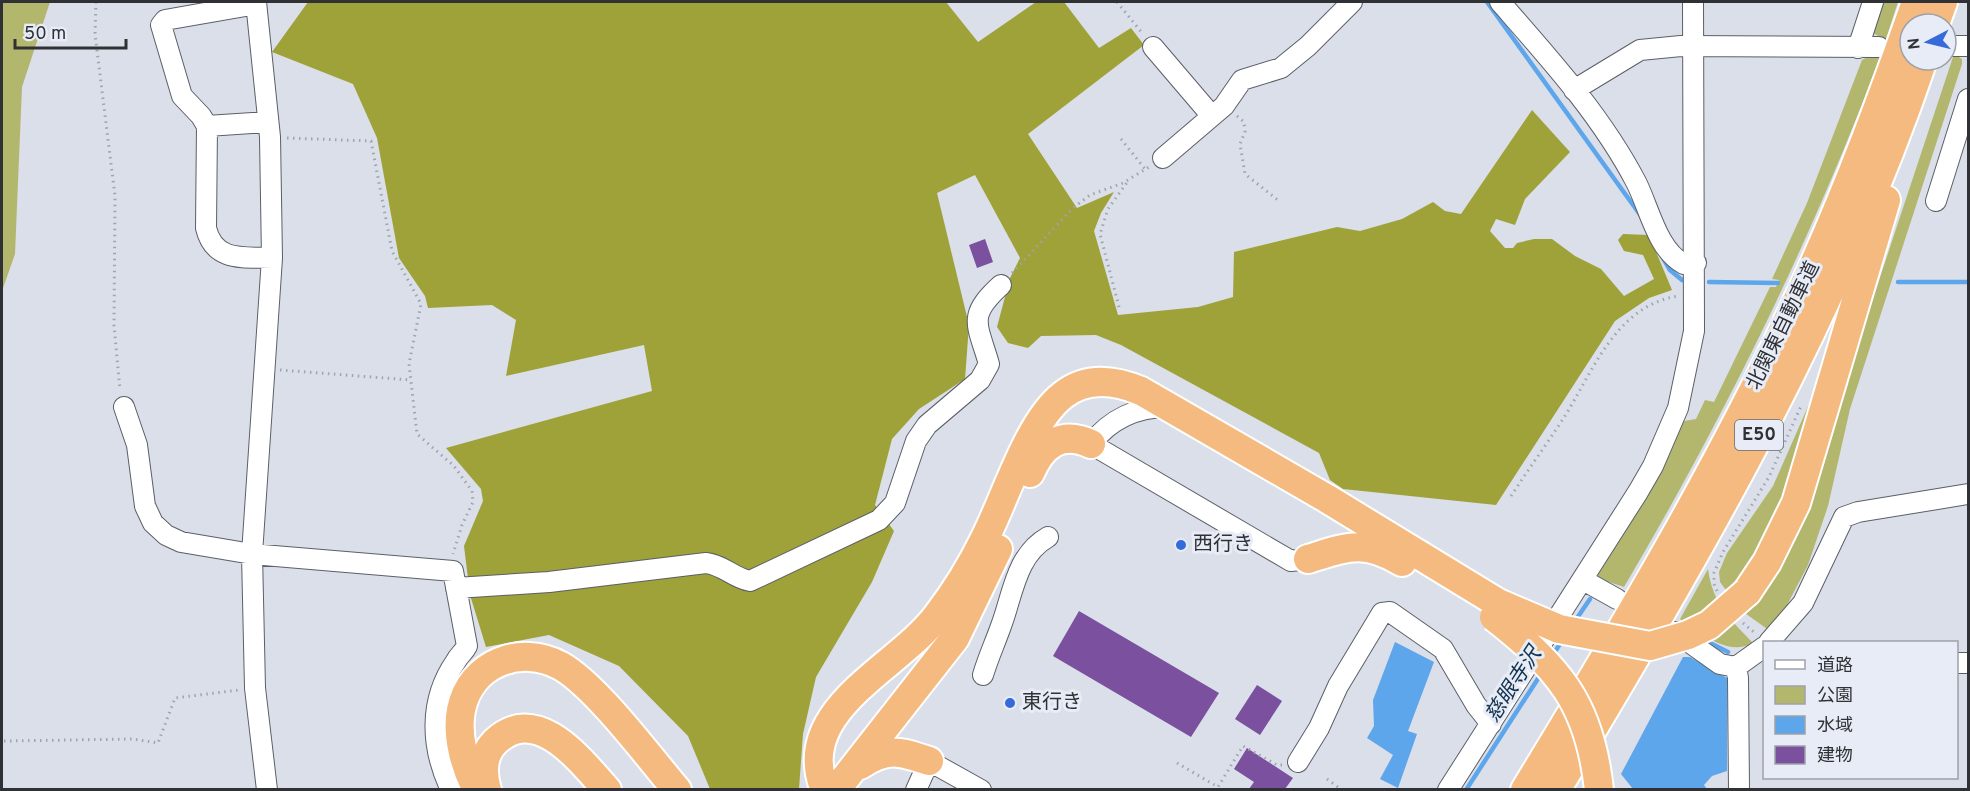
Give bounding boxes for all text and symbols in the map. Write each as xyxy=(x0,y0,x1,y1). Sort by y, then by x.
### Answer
scale bar xyxy=(15,12,126,50)
north arrow xyxy=(1898,12,1958,72)
text: 50 m xyxy=(24,23,66,46)
text: N xyxy=(1904,37,1926,51)
street label: 北関東自動車道 xyxy=(1742,257,1826,395)
road number: E50 xyxy=(1735,420,1783,450)
place label: 西行き xyxy=(1193,532,1253,558)
marker: 西行き xyxy=(1174,538,1188,552)
water label: 慈眼寺沢 xyxy=(1480,640,1550,728)
legend xyxy=(1763,641,1958,779)
text: 道路 xyxy=(1817,655,1853,678)
text: 公園 xyxy=(1817,685,1853,708)
place label: 東行き xyxy=(1022,690,1082,716)
marker: 東行き xyxy=(1003,696,1017,710)
text: 水域 xyxy=(1817,715,1853,738)
text: 建物 xyxy=(1817,745,1853,768)

